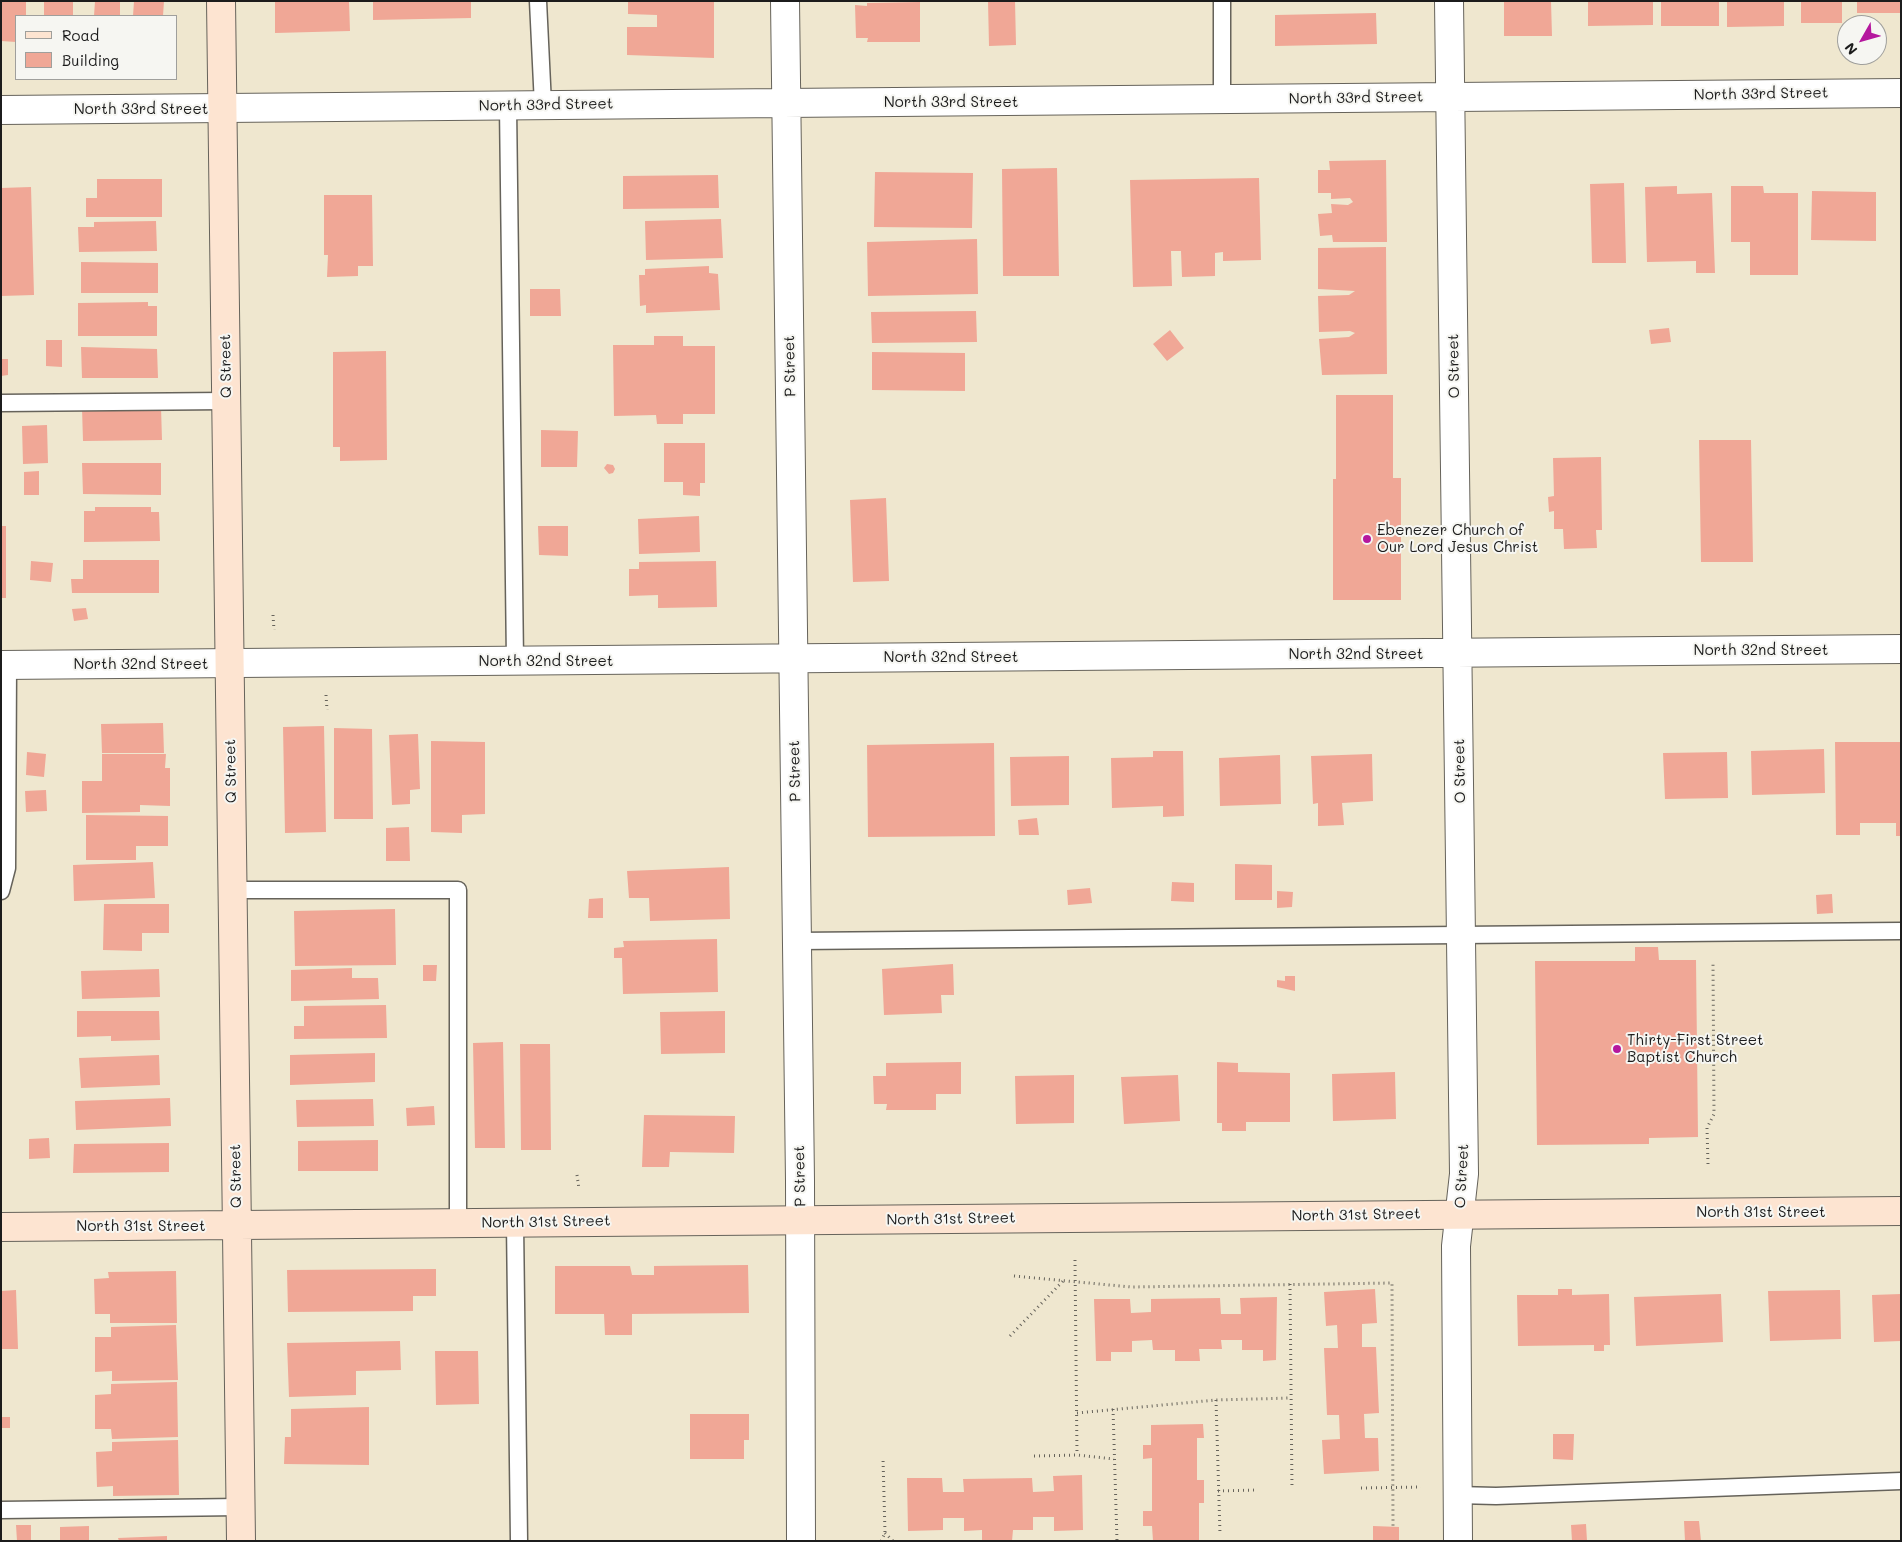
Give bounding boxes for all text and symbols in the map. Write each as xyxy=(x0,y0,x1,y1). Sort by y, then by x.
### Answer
legend xyxy=(15,15,178,80)
north arrow xyxy=(1837,15,1887,65)
text: Road xyxy=(62,25,99,45)
text: N xyxy=(1840,39,1861,59)
text: Building xyxy=(62,50,119,70)
street label: North 33rd Street xyxy=(1694,84,1828,104)
street label: North 33rd Street xyxy=(1289,88,1423,108)
street label: North 33rd Street xyxy=(884,93,1018,111)
street label: North 33rd Street xyxy=(479,95,613,115)
street label: North 33rd Street xyxy=(74,100,208,118)
street label: Q Street xyxy=(216,334,236,398)
street label: O Street xyxy=(1444,334,1464,398)
street label: P Street xyxy=(780,335,800,397)
place label: Ebenezer Church of Our Lord Jesus Christ xyxy=(1377,521,1538,556)
marker: Ebenezer Church of Our Lord Jesus Christ xyxy=(1361,533,1373,545)
street label: North 32nd Street xyxy=(1694,641,1828,659)
street label: North 32nd Street xyxy=(1289,645,1423,663)
street label: North 32nd Street xyxy=(884,648,1018,666)
street label: North 32nd Street xyxy=(479,652,613,670)
street label: North 32nd Street xyxy=(74,655,208,673)
street label: Q Street xyxy=(221,739,241,803)
street label: O Street xyxy=(1450,739,1470,803)
street label: P Street xyxy=(785,740,805,802)
place label: Thirty-First Street Baptist Church xyxy=(1627,1031,1764,1066)
marker: Thirty-First Street Baptist Church xyxy=(1611,1043,1623,1055)
street label: O Street xyxy=(1451,1143,1473,1209)
street label: Q Street xyxy=(226,1144,246,1208)
street label: P Street xyxy=(790,1145,810,1207)
street label: North 31st Street xyxy=(1696,1203,1826,1221)
street label: North 31st Street xyxy=(1291,1205,1421,1225)
street label: North 31st Street xyxy=(886,1209,1016,1229)
street label: North 31st Street xyxy=(481,1212,611,1232)
street label: North 31st Street xyxy=(76,1217,206,1235)

